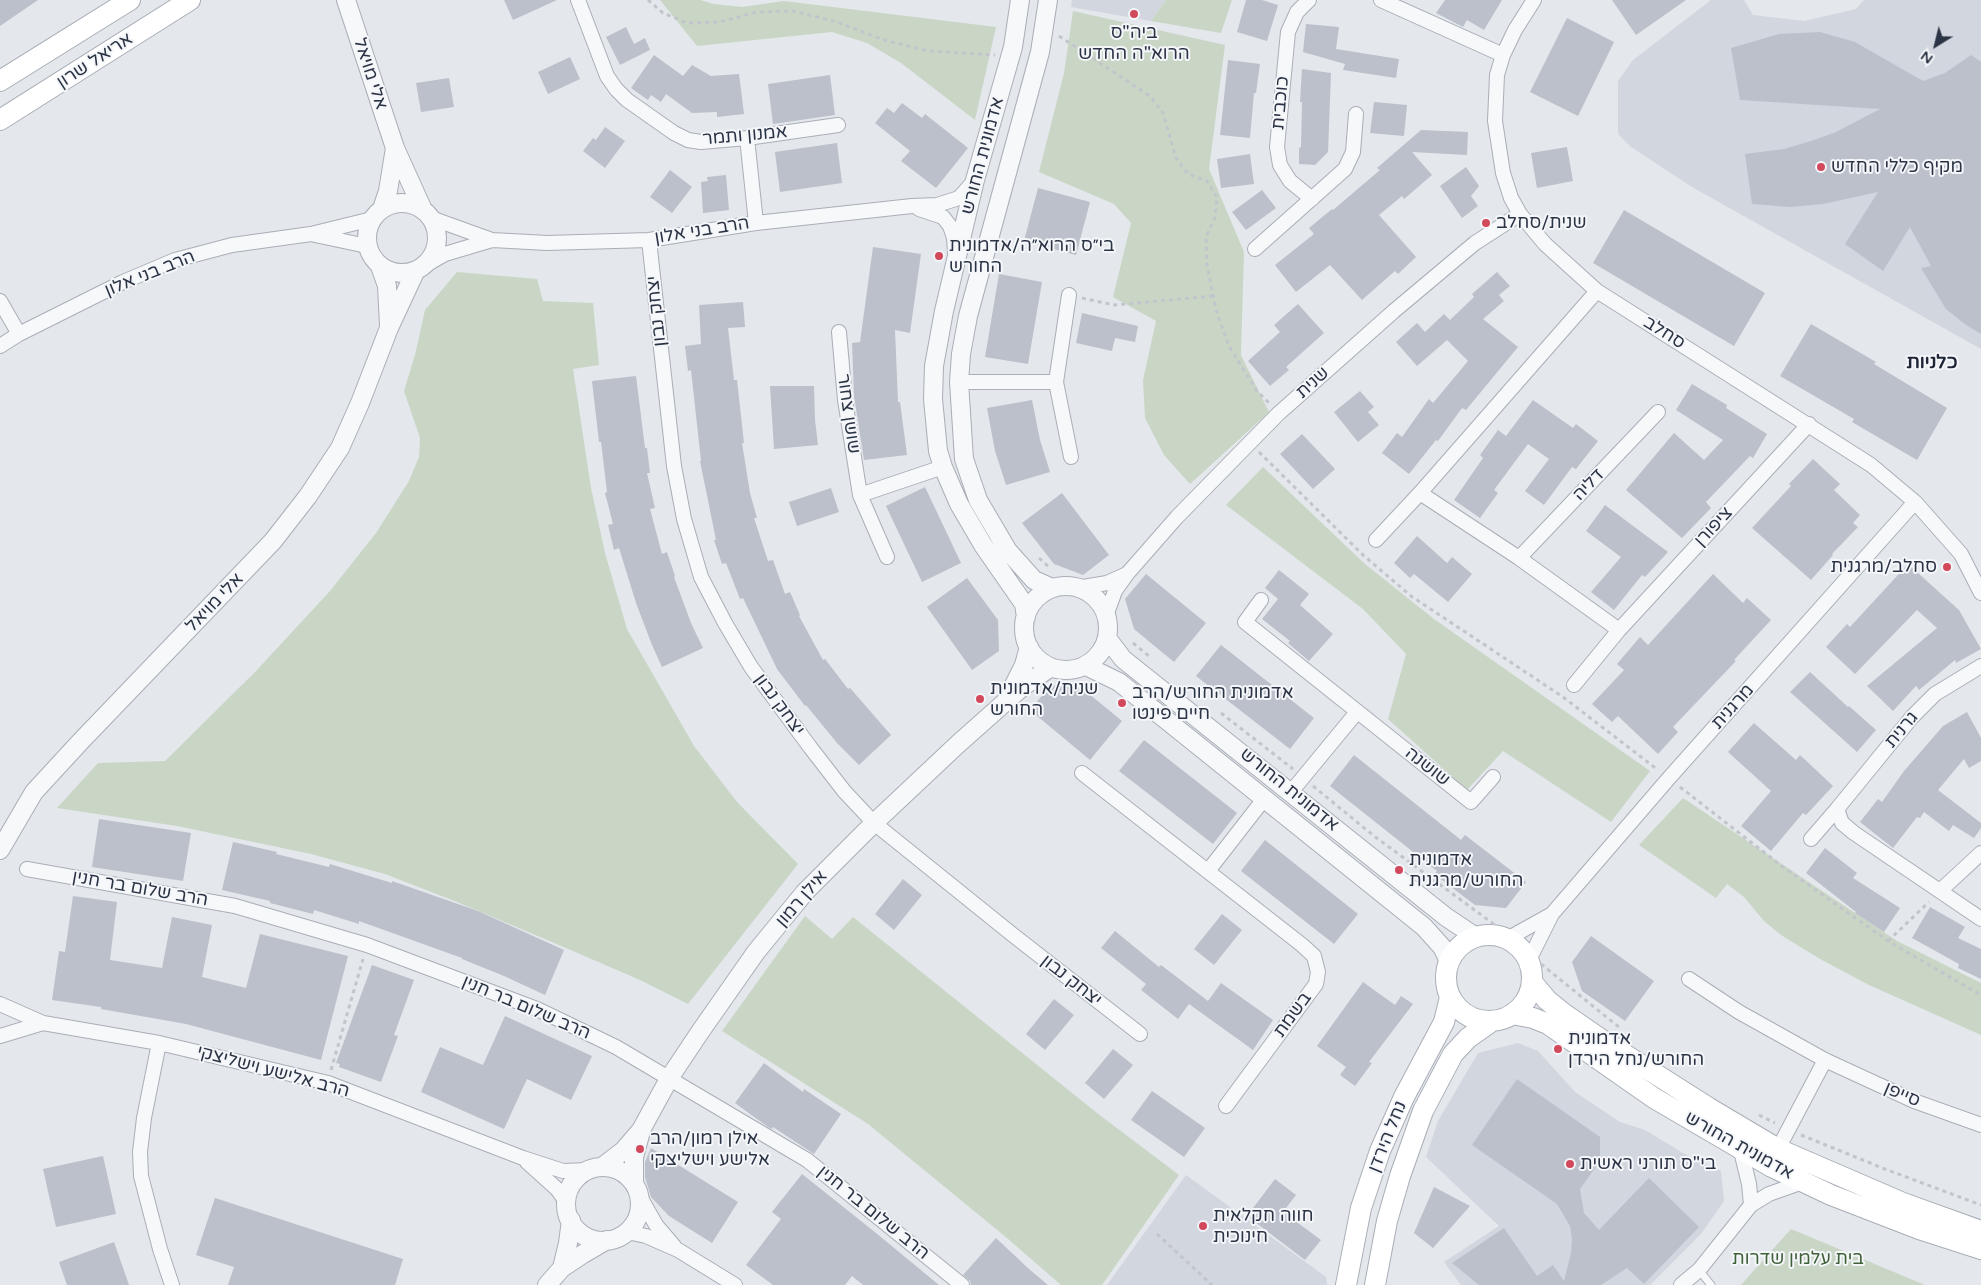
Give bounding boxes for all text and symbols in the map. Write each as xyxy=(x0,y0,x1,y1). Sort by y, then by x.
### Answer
marker: ביה"ס הרוא"ה החדש xyxy=(1128,8,1140,20)
north arrow xyxy=(1911,20,1961,70)
place label: ביה"ס הרוא"ה החדש xyxy=(1078,22,1190,64)
street label: אריאל שרון xyxy=(53,28,137,94)
street label: אלי מויאל xyxy=(348,36,392,112)
text: N xyxy=(1917,47,1936,68)
street label: כוכבית xyxy=(1268,75,1294,131)
street label: אדמונית החורש xyxy=(957,95,1009,217)
street label: אמנון ותמר xyxy=(702,122,788,150)
place label: מקיף כללי החדש xyxy=(1831,156,1963,178)
marker: מקיף כללי החדש xyxy=(1815,161,1827,173)
place label: שנית/סחלב xyxy=(1496,212,1586,234)
street label: הרב בני אלון xyxy=(653,213,751,249)
marker: שנית/סחלב xyxy=(1480,217,1492,229)
place label: בי״ס הרוא״ה/אדמונית החורש xyxy=(949,235,1115,278)
street label: הרב בני אלון xyxy=(102,246,198,302)
marker: בי״ס הרוא״ה/אדמונית החורש xyxy=(933,250,945,262)
street label: יצחק נבון xyxy=(643,274,671,348)
street label: סחלב xyxy=(1639,312,1689,354)
district label: כלניות xyxy=(1907,352,1957,374)
street label: שנית xyxy=(1292,362,1334,404)
street label: שושן צחור xyxy=(832,373,864,455)
street label: דליה xyxy=(1569,464,1609,506)
street label: ציפורן xyxy=(1690,503,1738,551)
place label: סחלב/מרגנית xyxy=(1831,556,1937,578)
marker: סחלב/מרגנית xyxy=(1941,561,1953,573)
street label: אלי מויאל xyxy=(182,569,248,637)
street label: יצחק נבון xyxy=(749,670,809,740)
place label: שנית/אדמונית החורש xyxy=(990,678,1098,721)
street label: מרגנית xyxy=(1707,680,1759,734)
place label: אדמונית החורש/הרב חיים פינטו xyxy=(1132,682,1294,724)
marker: שנית/אדמונית החורש xyxy=(974,693,986,705)
marker: אדמונית החורש/הרב חיים פינטו xyxy=(1116,697,1128,709)
street label: גרנית xyxy=(1881,707,1923,753)
street label: שושנה xyxy=(1400,743,1454,791)
street label: אדמונית החורש xyxy=(1235,744,1343,836)
place label: אדמונית החורש/מרגנית xyxy=(1409,849,1523,892)
marker: אדמונית החורש/מרגנית xyxy=(1393,864,1405,876)
street label: הרב שלום בר חנין xyxy=(70,866,210,912)
street label: אילן רמון xyxy=(772,866,832,932)
street label: יצחק נבון xyxy=(1036,951,1106,1011)
street label: הרב שלום בר חנין xyxy=(459,971,593,1045)
street label: בשמת xyxy=(1269,988,1317,1042)
place label: אדמונית החורש/נחל הירדן xyxy=(1568,1028,1704,1070)
street label: הרב אלישע וישליצקי xyxy=(194,1041,352,1103)
marker: אדמונית החורש/נחל הירדן xyxy=(1552,1043,1564,1055)
street label: סייפן xyxy=(1881,1078,1923,1112)
street label: נחל הירדן xyxy=(1364,1098,1412,1176)
street label: אדמונית החורש xyxy=(1681,1107,1797,1185)
place label: אילן רמון/הרב אלישע וישליצקי xyxy=(650,1128,770,1170)
marker: אילן רמון/הרב אלישע וישליצקי xyxy=(634,1143,646,1155)
place label: בי"ס תורני ראשית xyxy=(1580,1153,1716,1175)
marker: בי"ס תורני ראשית xyxy=(1564,1158,1576,1170)
street label: הרב שלום בר חנין xyxy=(813,1161,933,1265)
place label: חווה חקלאית חינוכית xyxy=(1213,1205,1314,1248)
marker: חווה חקלאית חינוכית xyxy=(1197,1220,1209,1232)
park label: בית עלמין שדרות xyxy=(1732,1248,1864,1270)

